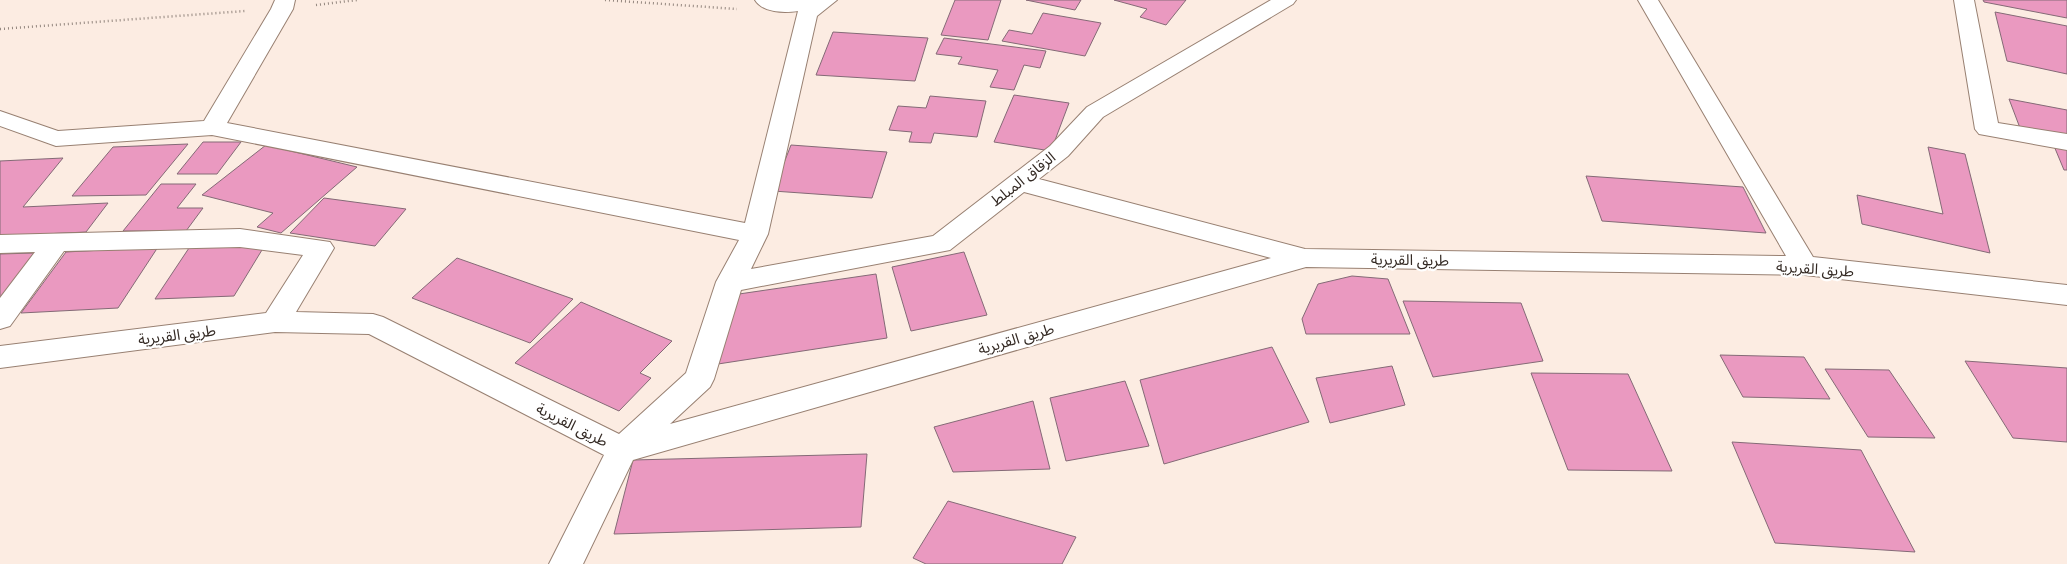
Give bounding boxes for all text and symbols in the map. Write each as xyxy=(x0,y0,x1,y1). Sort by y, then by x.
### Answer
street label: الزقاق المبلط xyxy=(987,148,1059,210)
street label: طريق القريرية xyxy=(1371,250,1449,271)
street label: طريق القريرية xyxy=(1775,257,1855,282)
street label: طريق القريرية xyxy=(976,320,1056,359)
street label: طريق القريرية xyxy=(137,321,217,350)
street label: طريق القريرية xyxy=(533,399,611,452)

